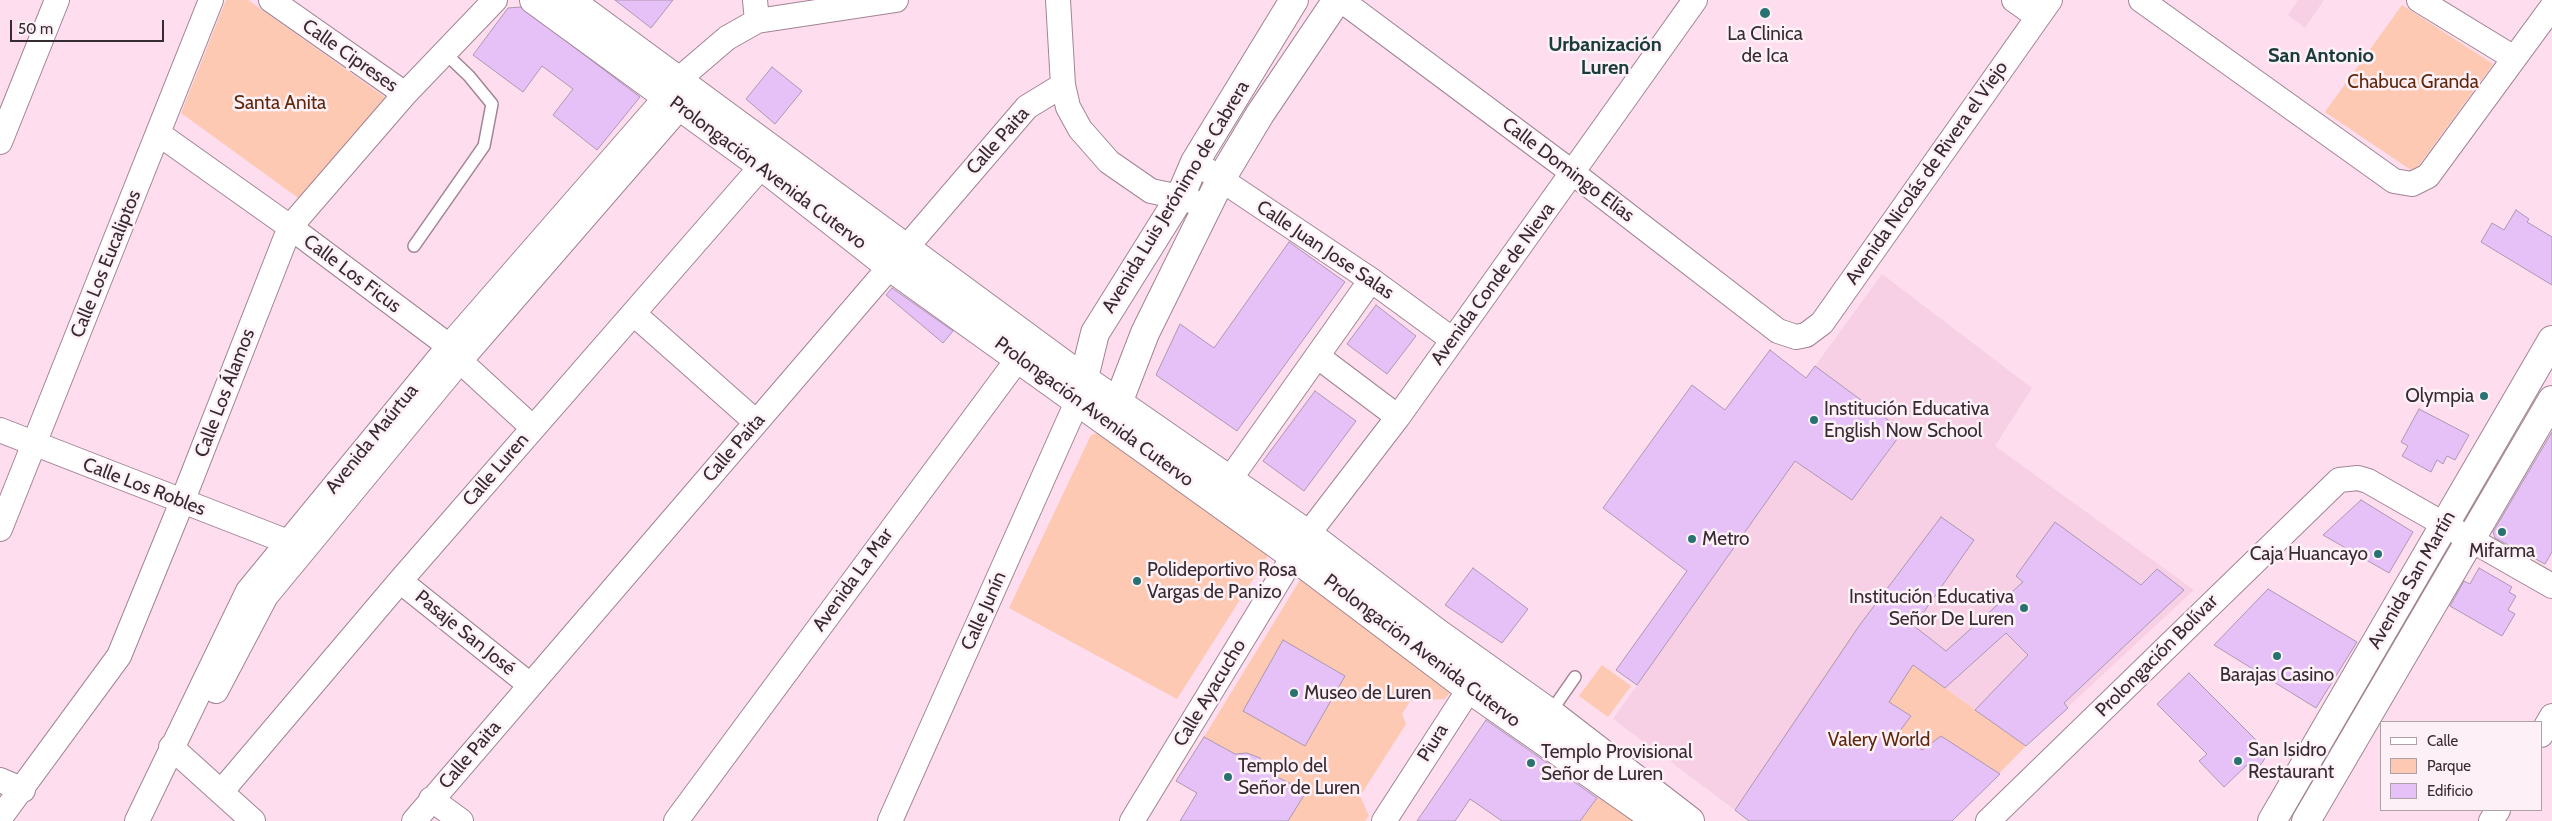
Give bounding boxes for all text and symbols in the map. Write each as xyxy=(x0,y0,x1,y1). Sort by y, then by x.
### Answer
marker: La Clinica de Ica xyxy=(1758,6,1772,20)
scale bar xyxy=(12,10,166,42)
street label: Calle Cipreses xyxy=(298,15,402,97)
text: 50 m xyxy=(18,20,53,38)
place label: La Clinica de Ica xyxy=(1727,23,1803,67)
district label: Urbanización Luren xyxy=(1548,33,1662,80)
district label: San Antonio xyxy=(2268,44,2374,68)
street label: Avenida Nicolás de Rivera el Viejo xyxy=(1841,57,2013,289)
park label: Chabuca Granda xyxy=(2347,71,2479,93)
street label: Avenida Luis Jerónimo de Cabrera xyxy=(1097,77,1255,317)
park label: Santa Anita xyxy=(234,92,326,114)
street label: Prolongación Avenida Cutervo xyxy=(665,92,871,254)
street label: Calle Paita xyxy=(962,103,1034,179)
street label: Calle Domingo Elías xyxy=(1497,113,1639,227)
street label: Calle Los Eucaliptos xyxy=(66,187,146,341)
street label: Calle Juan Jose Salas xyxy=(1252,196,1398,304)
street label: Avenida Conde de Nieva xyxy=(1426,198,1560,370)
street label: Calle Los Ficus xyxy=(299,230,405,318)
street label: Calle Los Álamos xyxy=(190,326,260,460)
street label: Prolongación Avenida Cutervo xyxy=(990,332,1198,492)
street label: Avenida Maúrtua xyxy=(321,380,423,498)
place label: Olympia xyxy=(2405,385,2474,407)
marker: Olympia xyxy=(2478,390,2490,402)
place label: Institución Educativa English Now School xyxy=(1824,398,1989,442)
street label: Calle Paita xyxy=(698,409,770,487)
marker: Institución Educativa English Now School xyxy=(1808,414,1820,426)
street label: Calle Luren xyxy=(458,429,534,511)
street label: Calle Los Robles xyxy=(79,453,209,521)
street label: Avenida San Martín xyxy=(2363,507,2461,653)
street label: Avenida La Mar xyxy=(808,524,898,636)
marker: Mifarma xyxy=(2496,526,2508,538)
place label: Metro xyxy=(1702,528,1750,550)
marker: Metro xyxy=(1686,533,1698,545)
place label: Mifarma xyxy=(2469,540,2535,562)
place label: Caja Huancayo xyxy=(2250,543,2368,565)
marker: Caja Huancayo xyxy=(2372,548,2384,560)
place label: Polideportivo Rosa Vargas de Panizo xyxy=(1147,559,1297,603)
street label: Calle Junín xyxy=(957,568,1011,654)
street label: Prolongación Avenida Cutervo xyxy=(1319,570,1525,732)
marker: Polideportivo Rosa Vargas de Panizo xyxy=(1131,575,1143,587)
street label: Pasaje San José xyxy=(410,586,520,680)
place label: Institución Educativa Señor De Luren xyxy=(1849,586,2014,630)
street label: Prolongación Bolívar xyxy=(2091,590,2223,722)
marker: Institución Educativa Señor De Luren xyxy=(2018,602,2030,614)
street label: Calle Ayacucho xyxy=(1169,635,1251,751)
marker: Barajas Casino xyxy=(2271,650,2283,662)
place label: Barajas Casino xyxy=(2220,664,2334,686)
place label: Museo de Luren xyxy=(1304,682,1431,704)
marker: Museo de Luren xyxy=(1288,687,1300,699)
street label: Calle Paita xyxy=(434,716,506,794)
street label: Piura xyxy=(1413,720,1453,766)
legend xyxy=(2380,721,2542,811)
park label: Valery World xyxy=(1828,729,1930,751)
text: Calle xyxy=(2427,732,2458,750)
place label: San Isidro Restaurant xyxy=(2248,739,2334,783)
place label: Templo Provisional Señor de Luren xyxy=(1541,741,1692,785)
place label: Templo del Señor de Luren xyxy=(1238,755,1360,799)
marker: San Isidro Restaurant xyxy=(2232,755,2244,767)
marker: Templo Provisional Señor de Luren xyxy=(1525,757,1537,769)
text: Parque xyxy=(2427,757,2471,775)
marker: Templo del Señor de Luren xyxy=(1222,771,1234,783)
text: Edificio xyxy=(2427,782,2473,800)

